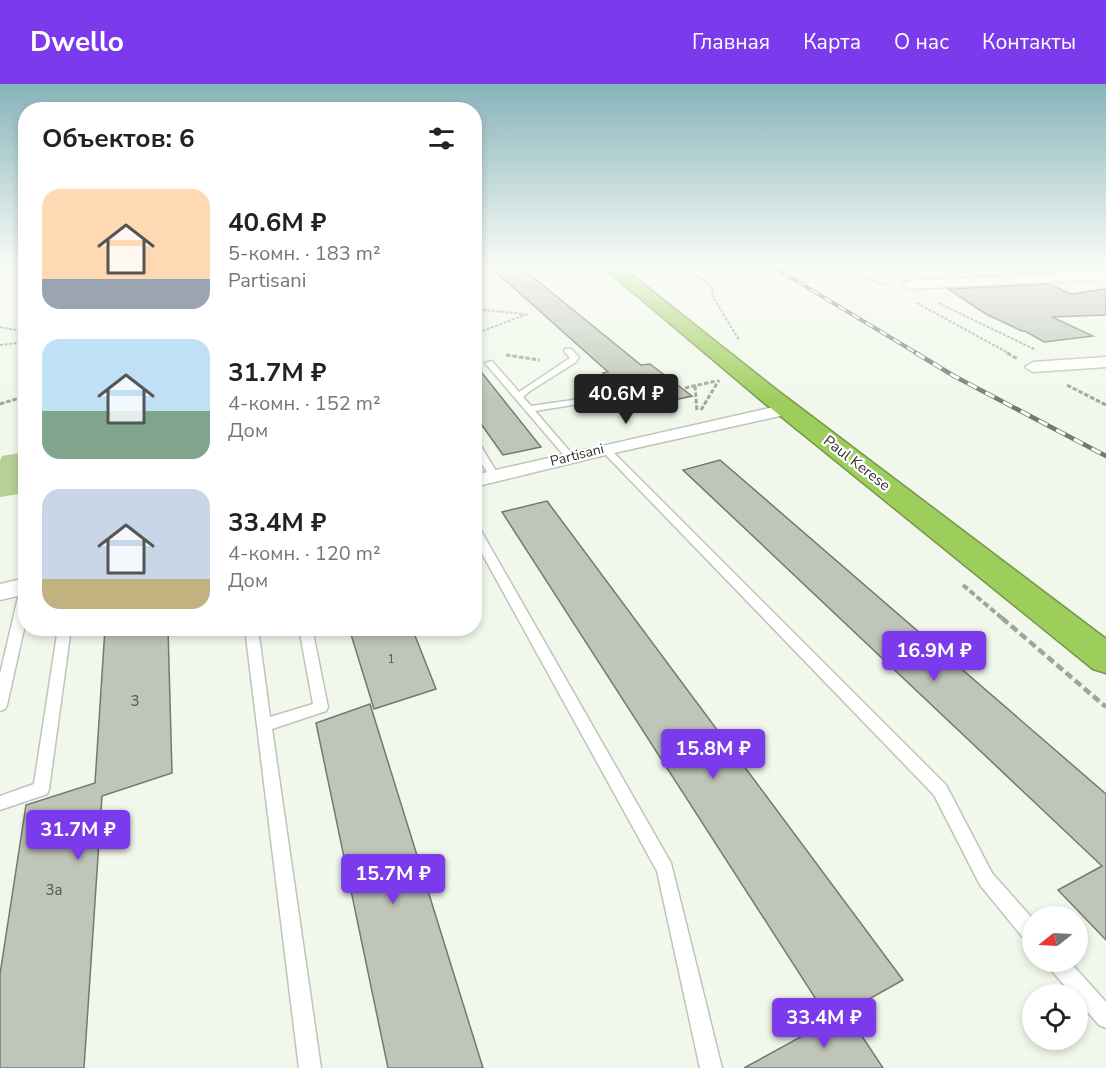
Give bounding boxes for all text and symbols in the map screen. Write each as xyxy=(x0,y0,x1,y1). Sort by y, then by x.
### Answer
text: Dwello xyxy=(30,23,124,61)
text: Главная xyxy=(692,28,770,56)
text: Карта xyxy=(803,28,861,56)
text: О нас xyxy=(894,28,949,56)
text: Контакты xyxy=(982,28,1076,56)
text: Объектов: 6 xyxy=(42,121,195,156)
icon: filters xyxy=(425,122,458,155)
text: 40.6M ₽ xyxy=(228,205,326,240)
icon: home xyxy=(90,213,162,285)
text: 5-комн. · 183 m² xyxy=(228,240,381,267)
text: Partisani xyxy=(228,267,306,294)
text: 31.7M ₽ xyxy=(228,355,326,390)
icon: home xyxy=(90,363,162,435)
pin: 40.6M ₽ xyxy=(571,374,681,425)
text: 40.6M ₽ xyxy=(588,380,664,407)
text: 4-комн. · 152 m² xyxy=(228,390,381,417)
text: Дом xyxy=(228,417,268,444)
street label: Paul Kerese xyxy=(820,431,894,495)
street label: Partisani xyxy=(548,439,606,471)
text: 33.4M ₽ xyxy=(228,505,326,540)
icon: home xyxy=(90,513,162,585)
text: 4-комн. · 120 m² xyxy=(228,540,381,567)
text: Дом xyxy=(228,567,268,594)
pin: 16.9M ₽ xyxy=(879,631,989,682)
text: 16.9M ₽ xyxy=(896,637,972,664)
house number: 1 xyxy=(387,651,395,667)
house number: 3 xyxy=(130,691,140,711)
pin: 15.8M ₽ xyxy=(658,729,768,780)
text: 15.8M ₽ xyxy=(675,735,751,762)
pin: 31.7M ₽ xyxy=(23,810,133,861)
text: 31.7M ₽ xyxy=(40,816,116,843)
pin: 15.7M ₽ xyxy=(338,854,448,905)
text: 15.7M ₽ xyxy=(355,860,431,887)
house number: 3a xyxy=(46,880,62,900)
north arrow xyxy=(1022,906,1088,972)
map controls xyxy=(1022,906,1088,1050)
button: locate xyxy=(1022,984,1088,1050)
pin: 33.4M ₽ xyxy=(769,998,879,1049)
text: 33.4M ₽ xyxy=(786,1004,862,1031)

